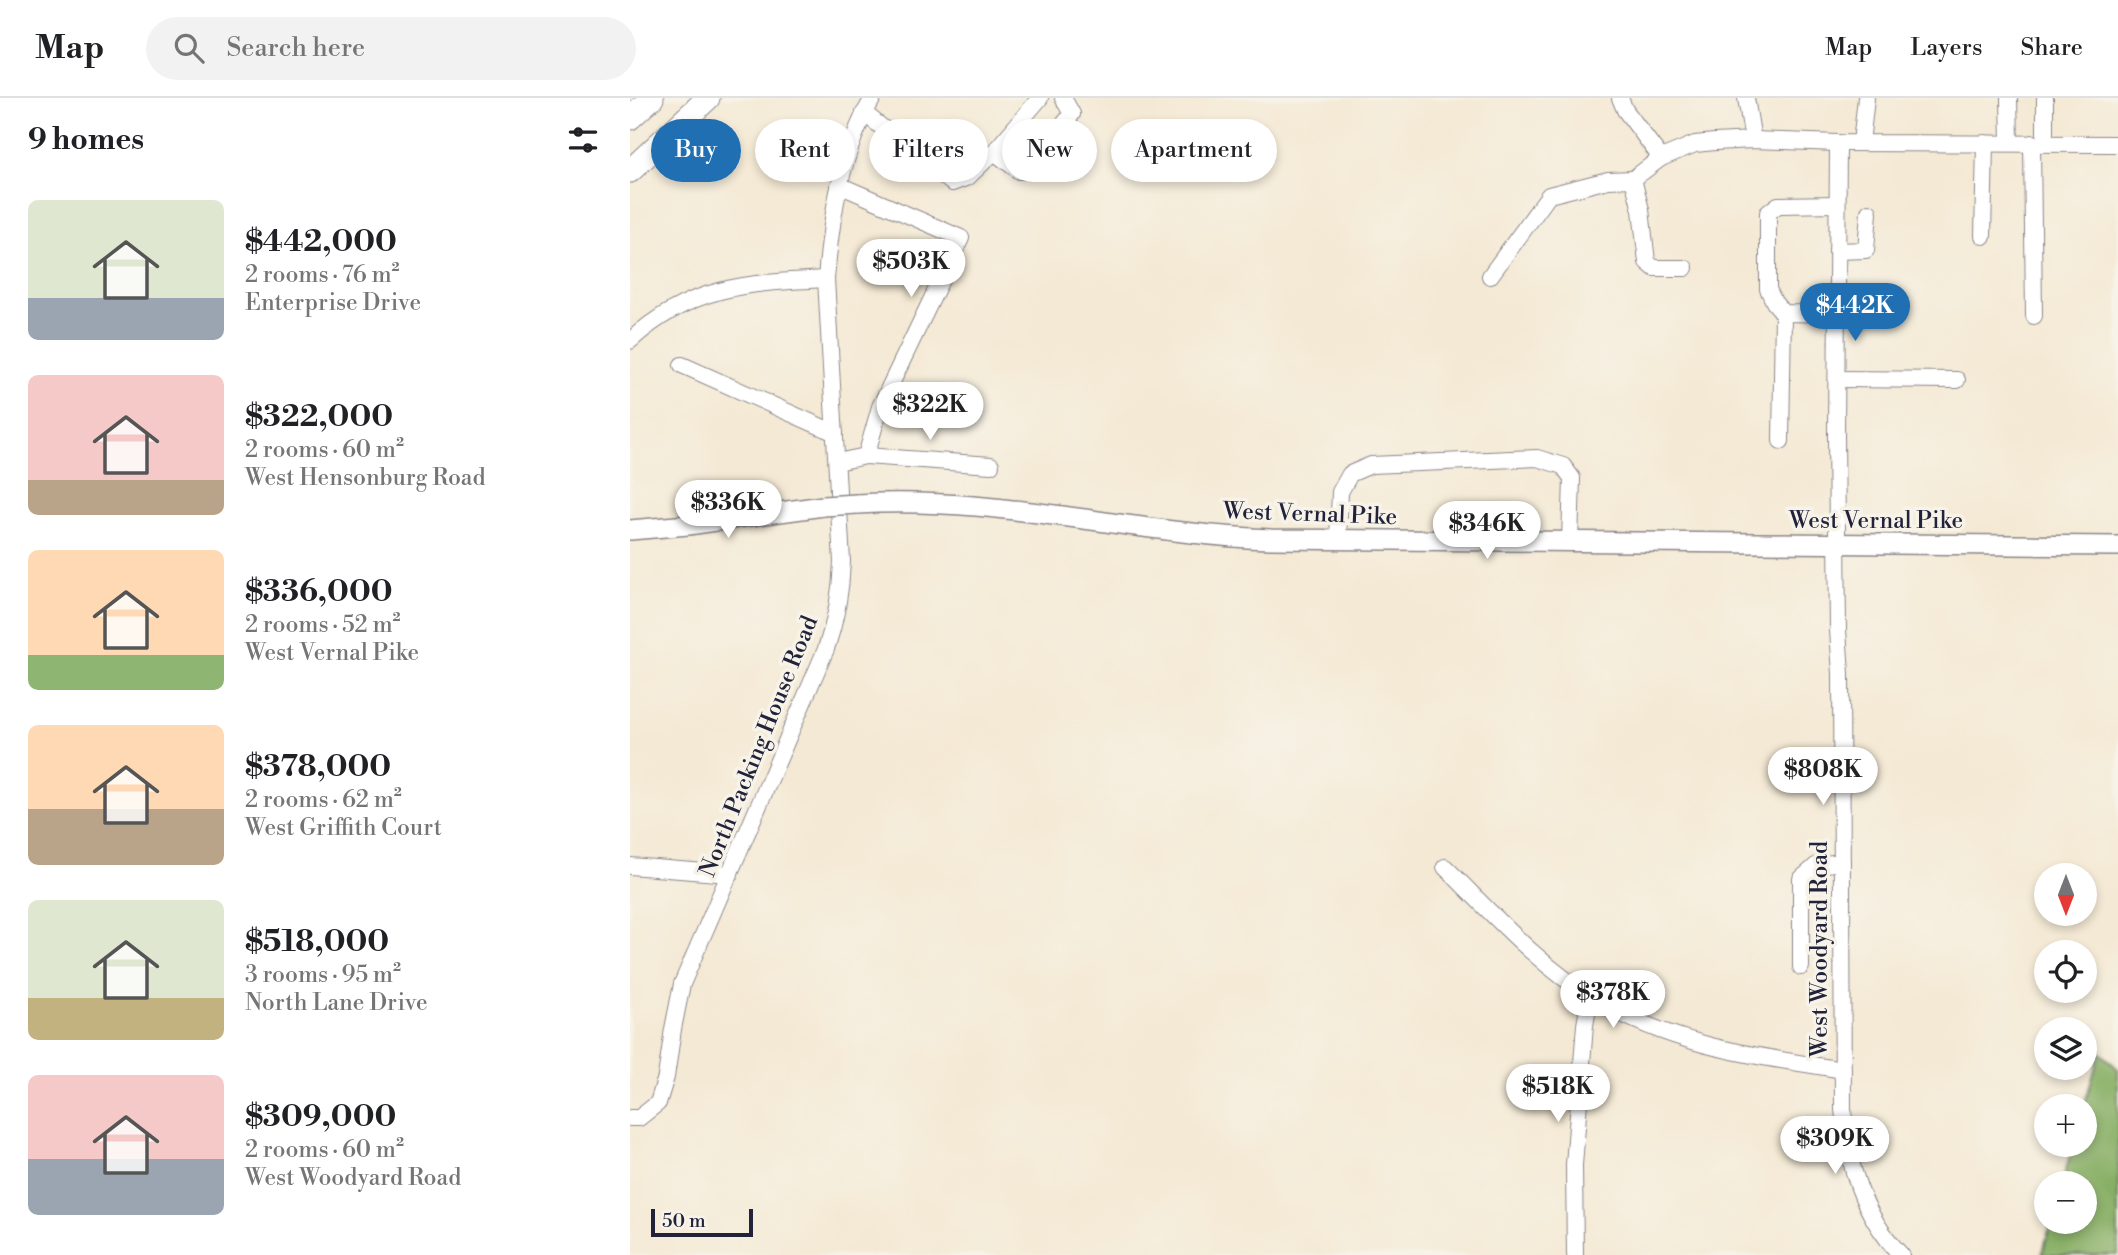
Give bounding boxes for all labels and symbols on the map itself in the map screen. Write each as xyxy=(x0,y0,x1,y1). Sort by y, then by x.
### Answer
pin: $503K xyxy=(862,240,960,299)
pin: $442K xyxy=(1806,284,1904,343)
pin: $322K xyxy=(881,382,979,442)
pin: $336K xyxy=(679,480,777,540)
street label: West Vernal Pike xyxy=(1221,497,1398,531)
pin: $346K xyxy=(1438,502,1536,561)
street label: West Vernal Pike xyxy=(1788,507,1963,535)
street label: North Packing House Road xyxy=(694,612,824,881)
pin: $808K xyxy=(1774,748,1872,807)
street label: West Woodyard Road xyxy=(1806,841,1834,1058)
north arrow xyxy=(2034,863,2096,926)
pin: $378K xyxy=(1564,970,1662,1030)
pin: $518K xyxy=(1509,1065,1607,1124)
pin: $309K xyxy=(1786,1116,1884,1176)
scale bar xyxy=(651,1206,752,1238)

